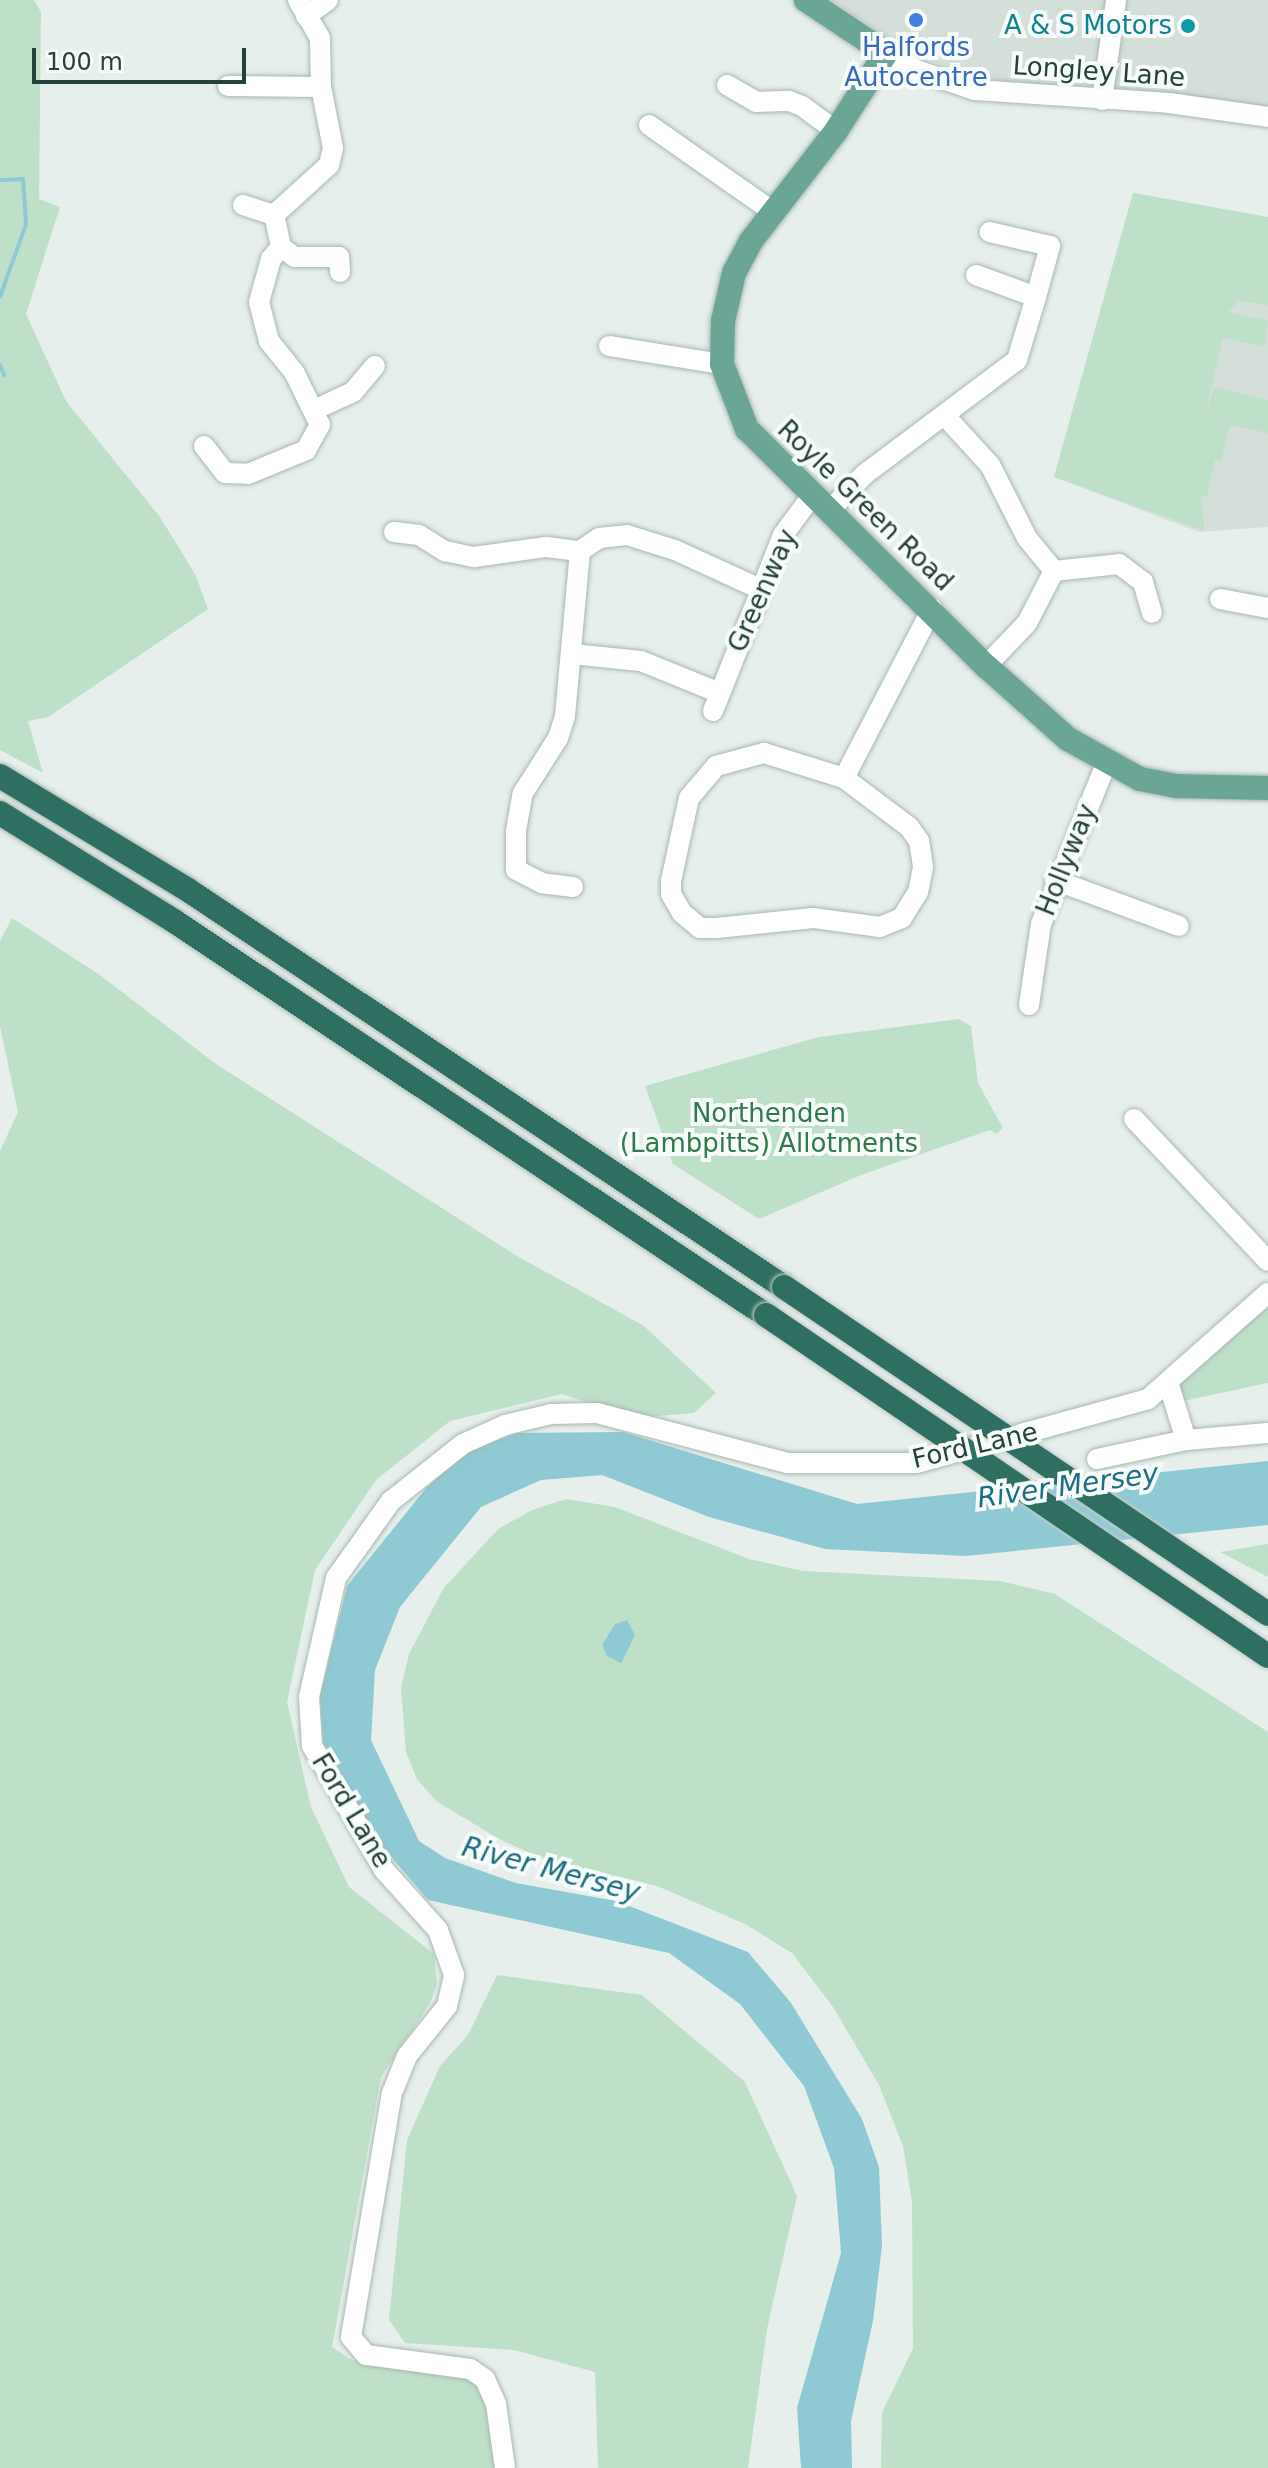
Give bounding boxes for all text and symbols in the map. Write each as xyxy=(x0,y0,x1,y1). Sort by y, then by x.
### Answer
place label: A & S Motors xyxy=(1004,10,1172,42)
marker: Halfords Autocentre xyxy=(907,11,925,29)
marker: A & S Motors xyxy=(1179,17,1197,35)
scale bar xyxy=(36,32,250,82)
place label: Halfords Autocentre xyxy=(844,32,988,94)
text: 100 m xyxy=(46,48,123,76)
street label: Longley Lane xyxy=(1012,50,1186,94)
street label: Royle Green Road xyxy=(771,414,959,598)
street label: Greenway xyxy=(722,525,804,657)
street label: Hollyway xyxy=(1030,800,1104,920)
park label: Northenden (Lambpitts) Allotments xyxy=(620,1098,918,1160)
street label: Ford Lane xyxy=(909,1416,1041,1476)
water label: River Mersey xyxy=(975,1457,1161,1515)
street label: Ford Lane xyxy=(305,1748,397,1874)
water label: River Mersey xyxy=(458,1830,644,1910)

